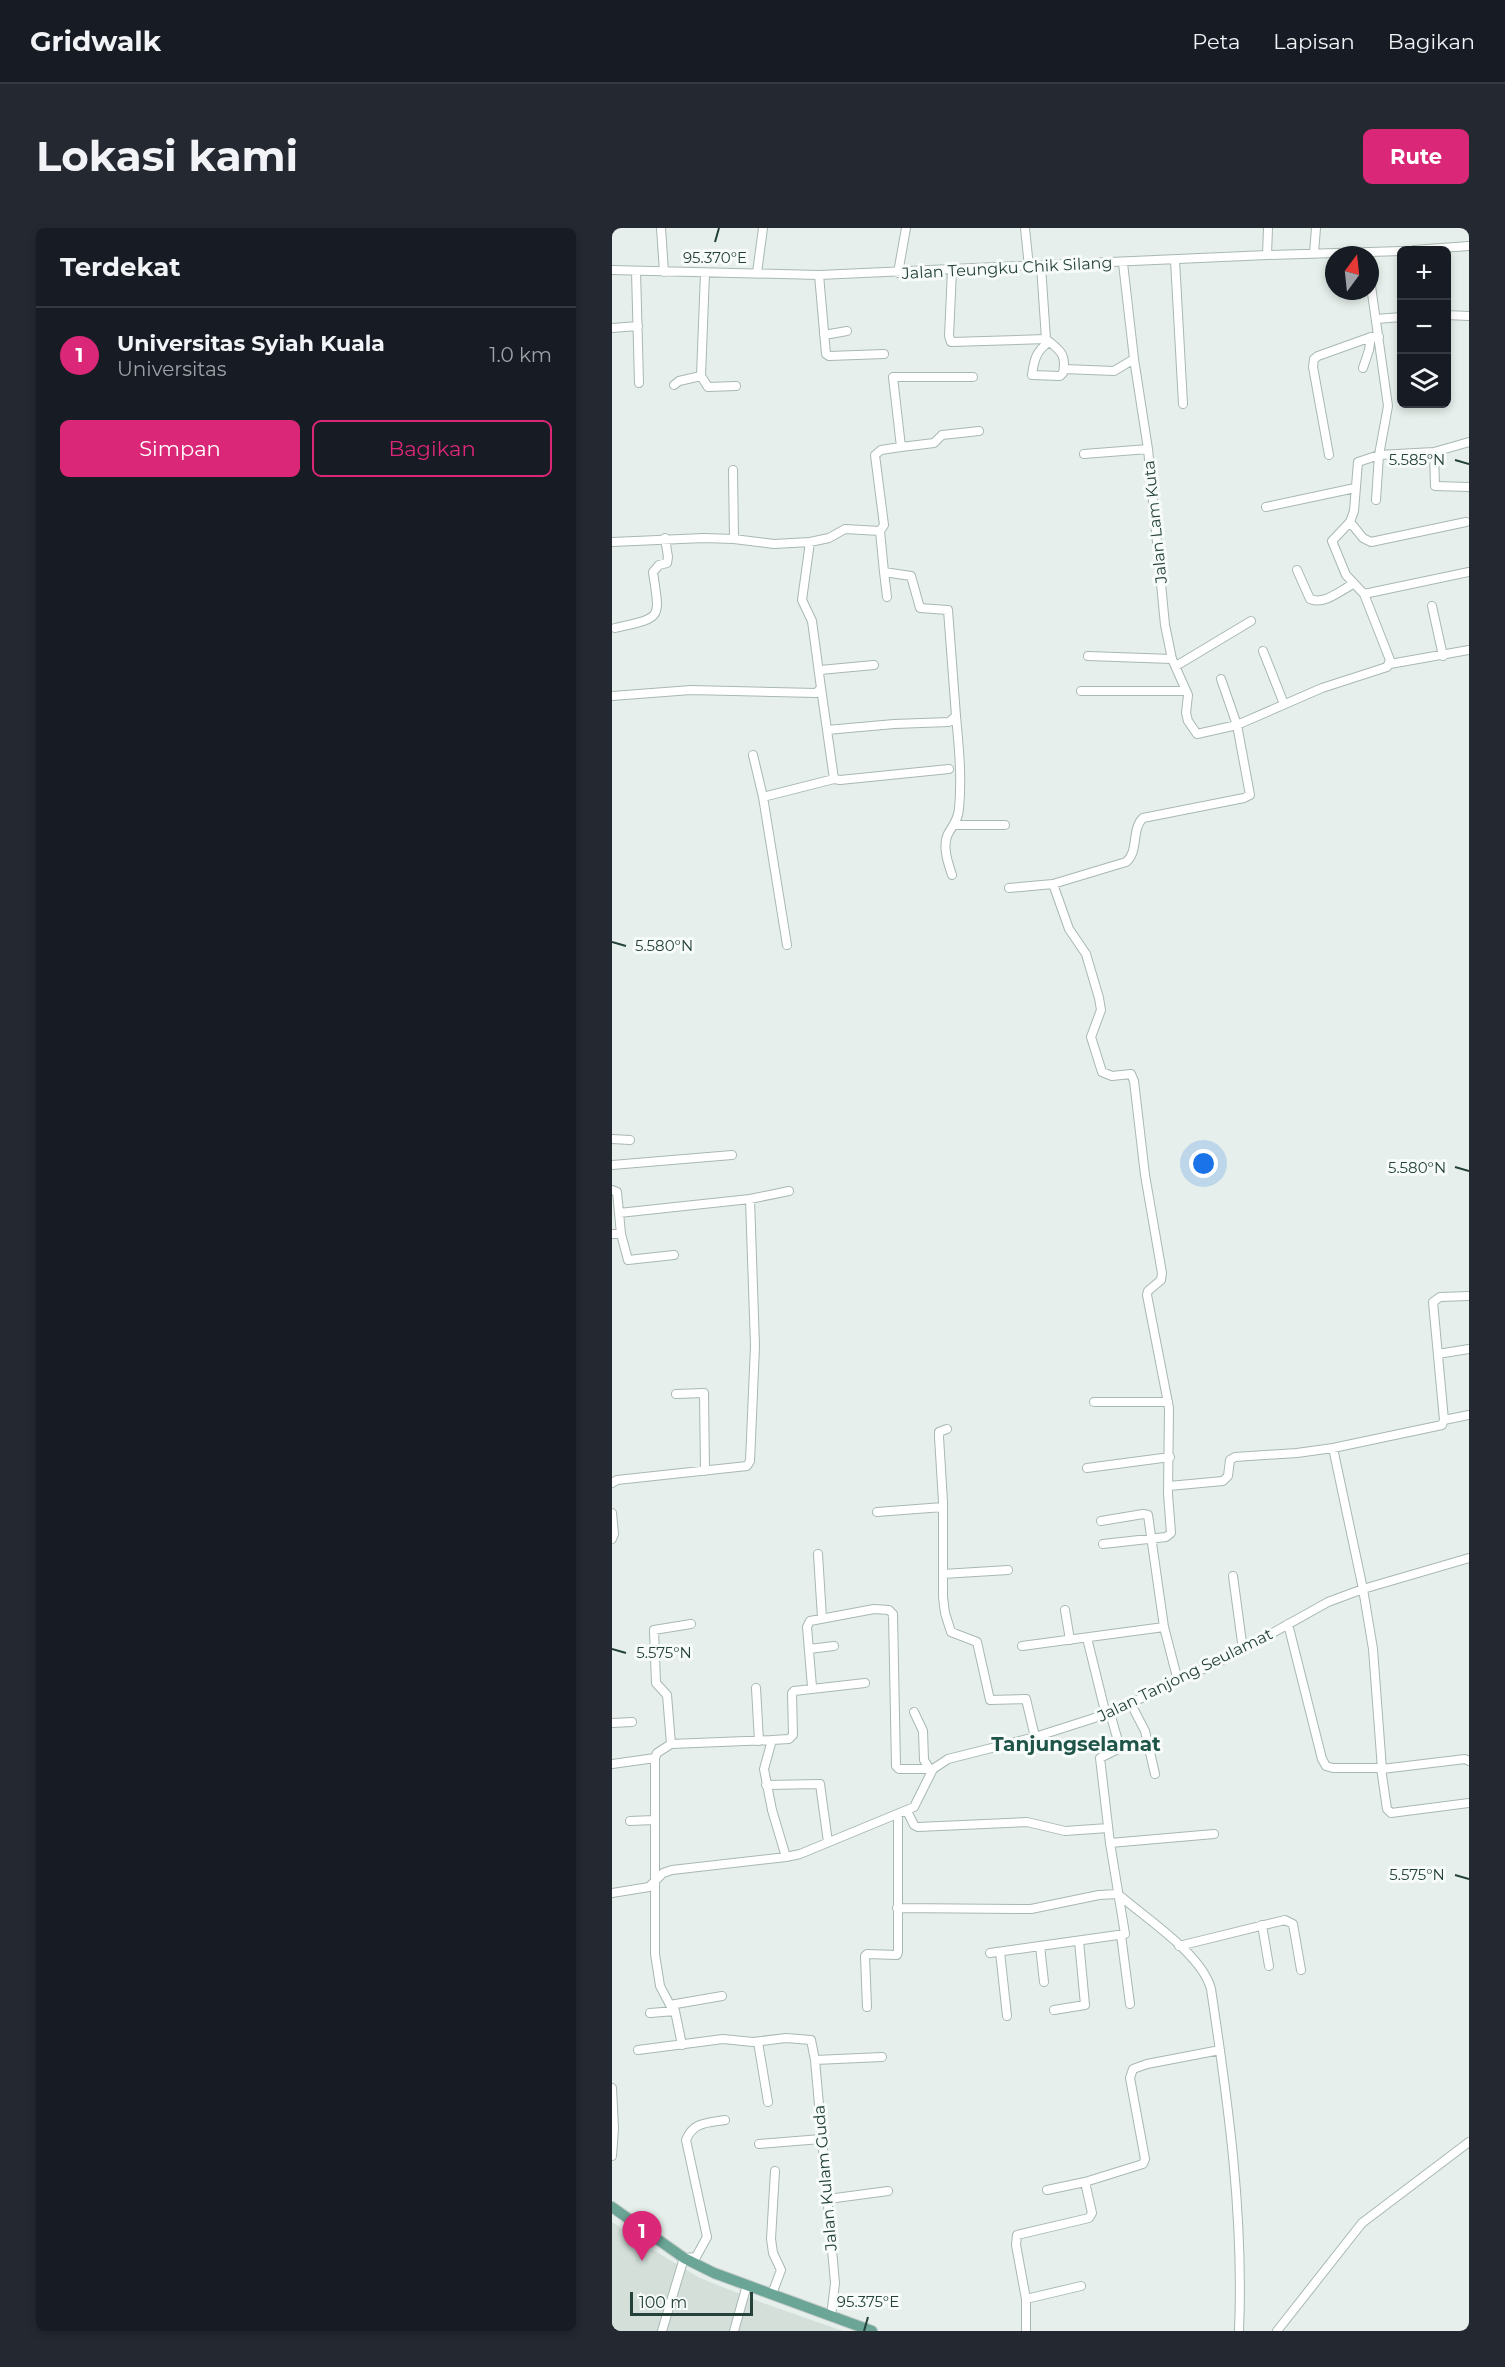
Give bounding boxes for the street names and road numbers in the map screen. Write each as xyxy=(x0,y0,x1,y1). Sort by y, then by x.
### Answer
street label: Jalan Teungku Chik Silang xyxy=(900,253,1113,283)
street label: Jalan Lam Kuta xyxy=(1139,460,1171,585)
street label: Jalan Tanjong Seulamat xyxy=(1093,1624,1276,1726)
street label: Jalan Kulam Guda xyxy=(809,2104,841,2253)

